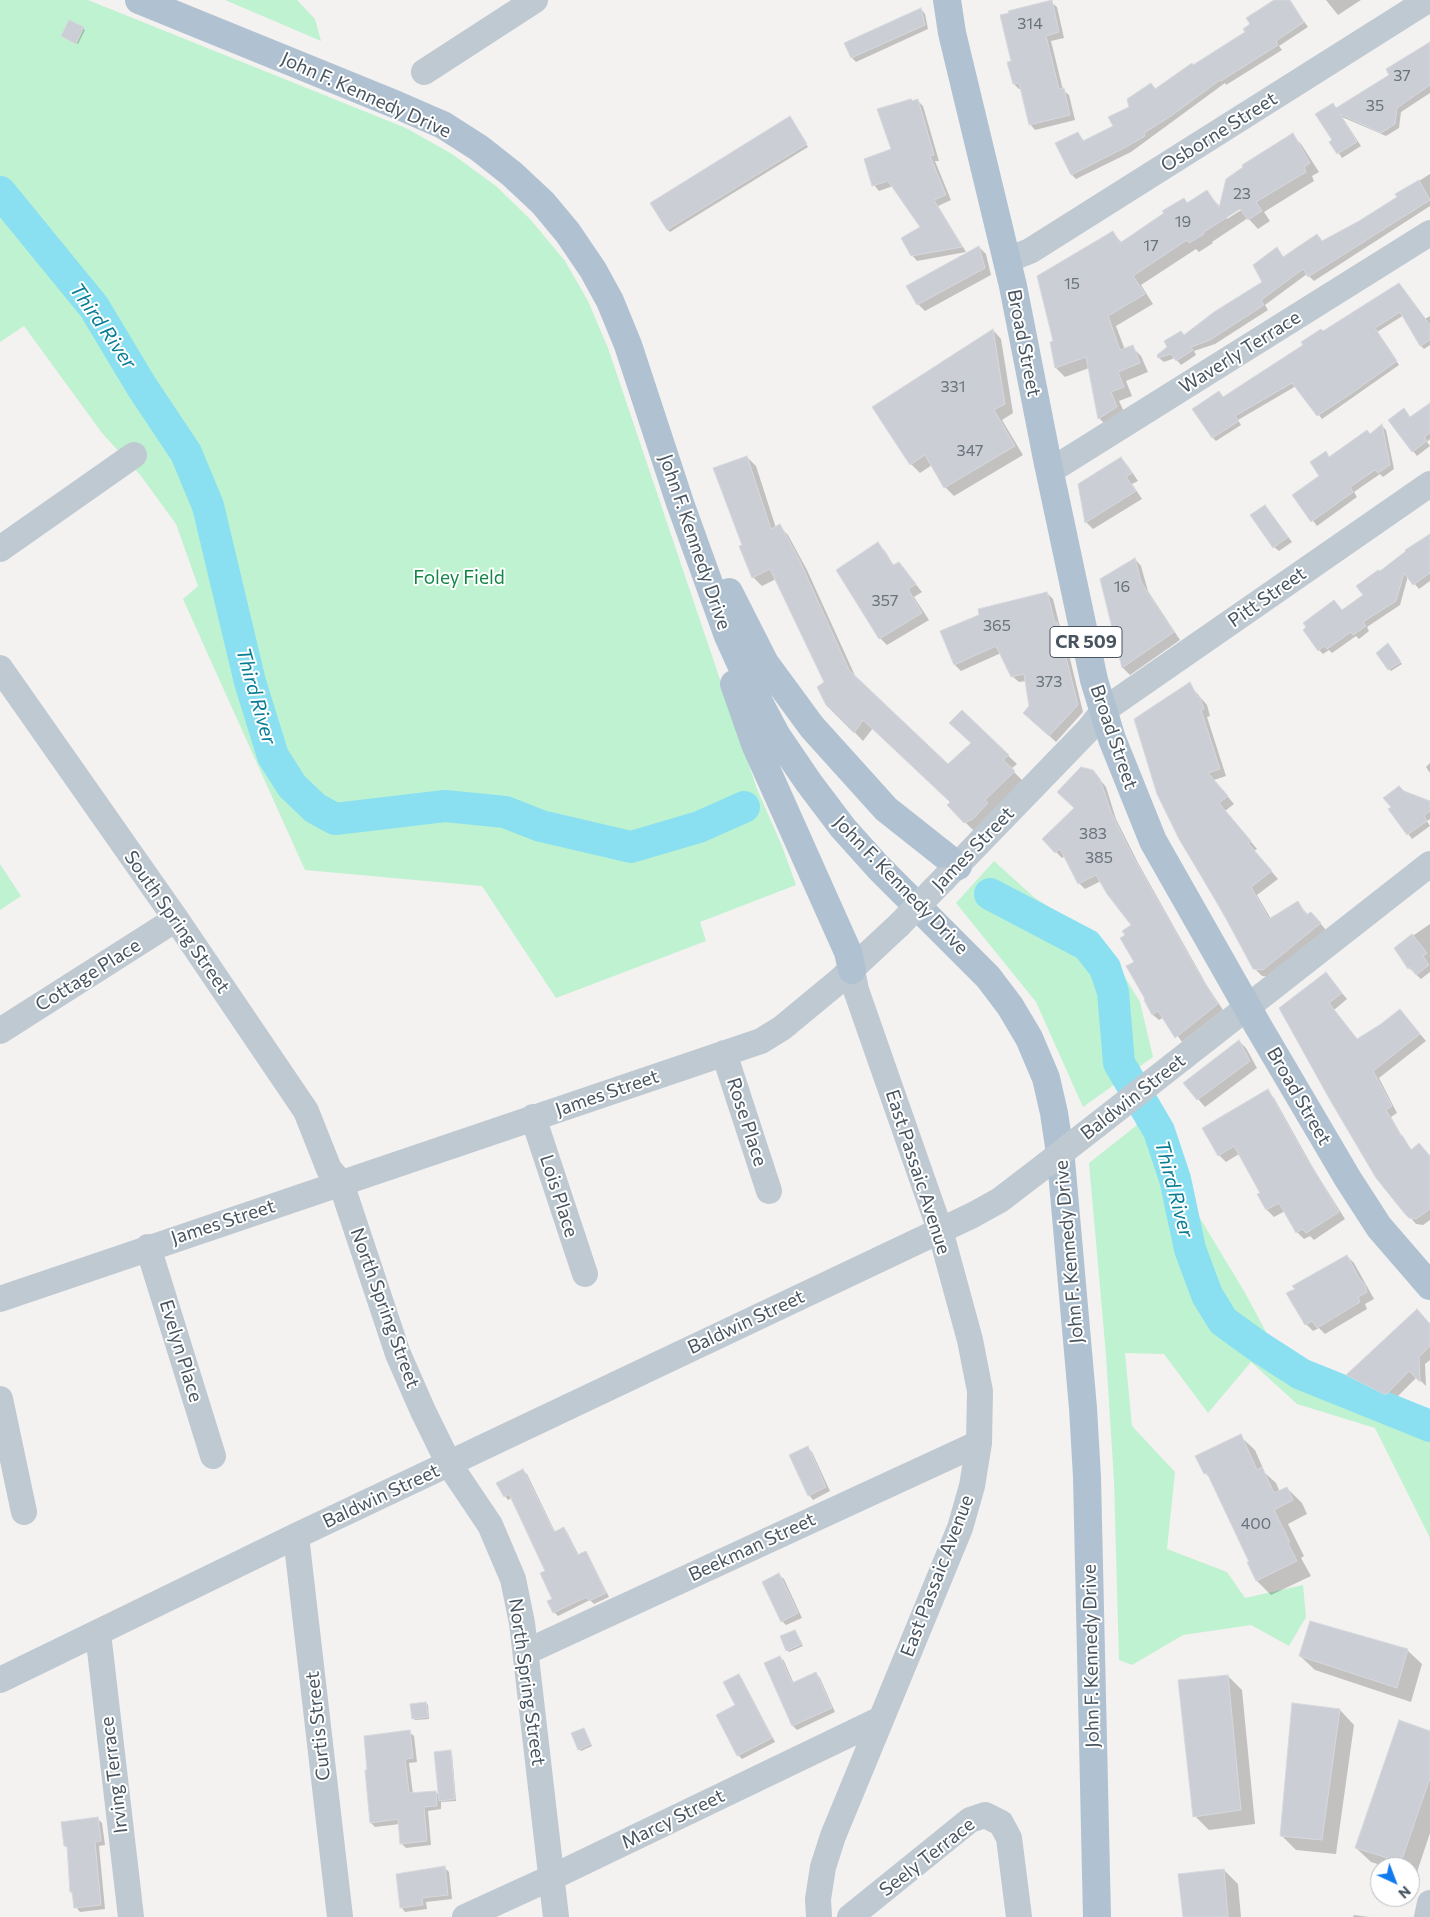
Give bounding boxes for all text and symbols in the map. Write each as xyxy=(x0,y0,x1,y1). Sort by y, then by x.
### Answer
house number: 314 xyxy=(1017,14,1043,34)
street label: John F. Kennedy Drive xyxy=(277,47,455,143)
house number: 37 xyxy=(1393,66,1411,86)
street label: Osborne Street xyxy=(1157,87,1281,177)
house number: 35 xyxy=(1366,96,1384,116)
house number: 23 xyxy=(1233,184,1251,204)
house number: 19 xyxy=(1175,212,1191,232)
house number: 17 xyxy=(1143,236,1159,256)
house number: 15 xyxy=(1064,274,1080,294)
water label: Third River xyxy=(65,278,141,374)
street label: Broad Street xyxy=(1002,287,1046,399)
street label: Waverly Terrace xyxy=(1175,306,1305,398)
house number: 331 xyxy=(940,377,966,397)
house number: 347 xyxy=(957,441,983,461)
street label: John F. Kennedy Drive xyxy=(654,451,736,633)
street label: Pitt Street xyxy=(1224,562,1310,632)
park label: Foley Field xyxy=(413,567,505,589)
house number: 16 xyxy=(1114,577,1130,597)
house number: 357 xyxy=(872,591,898,611)
house number: 365 xyxy=(983,616,1011,636)
road number: CR 509 xyxy=(1050,626,1122,658)
water label: Third River xyxy=(231,645,281,747)
house number: 373 xyxy=(1036,672,1062,692)
street label: Broad Street xyxy=(1085,682,1143,792)
street label: James Street xyxy=(927,802,1019,896)
street label: John F. Kennedy Drive xyxy=(829,811,973,959)
house number: 383 xyxy=(1079,824,1107,844)
street label: South Spring Street xyxy=(119,846,235,998)
house number: 385 xyxy=(1085,848,1113,868)
street label: Cottage Place xyxy=(31,934,145,1016)
street label: Broad Street xyxy=(1262,1043,1336,1149)
street label: Baldwin Street xyxy=(1076,1049,1190,1145)
street label: James Street xyxy=(552,1065,662,1121)
street label: Rose Place xyxy=(722,1075,772,1169)
street label: East Passaic Avenue xyxy=(881,1087,955,1257)
water label: Third River xyxy=(1150,1138,1198,1240)
street label: Lois Place xyxy=(535,1152,583,1240)
street label: John F. Kennedy Drive xyxy=(1050,1159,1088,1345)
street label: James Street xyxy=(168,1194,278,1250)
street label: North Spring Street xyxy=(345,1225,425,1391)
street label: Baldwin Street xyxy=(684,1285,808,1359)
street label: Evelyn Place xyxy=(155,1297,207,1405)
street label: Baldwin Street xyxy=(319,1459,443,1533)
street label: East Passaic Avenue xyxy=(896,1492,978,1660)
street label: Beekman Street xyxy=(685,1508,819,1586)
house number: 400 xyxy=(1241,1514,1271,1534)
street label: John F. Kennedy Drive xyxy=(1078,1564,1104,1748)
street label: North Spring Street xyxy=(504,1597,550,1767)
street label: Curtis Street xyxy=(301,1670,335,1782)
street label: Irving Terrace xyxy=(96,1715,132,1835)
street label: Marcy Street xyxy=(618,1784,728,1854)
street label: Seely Terrace xyxy=(875,1813,979,1901)
north arrow xyxy=(1370,1857,1420,1907)
text: N xyxy=(1395,1883,1415,1902)

